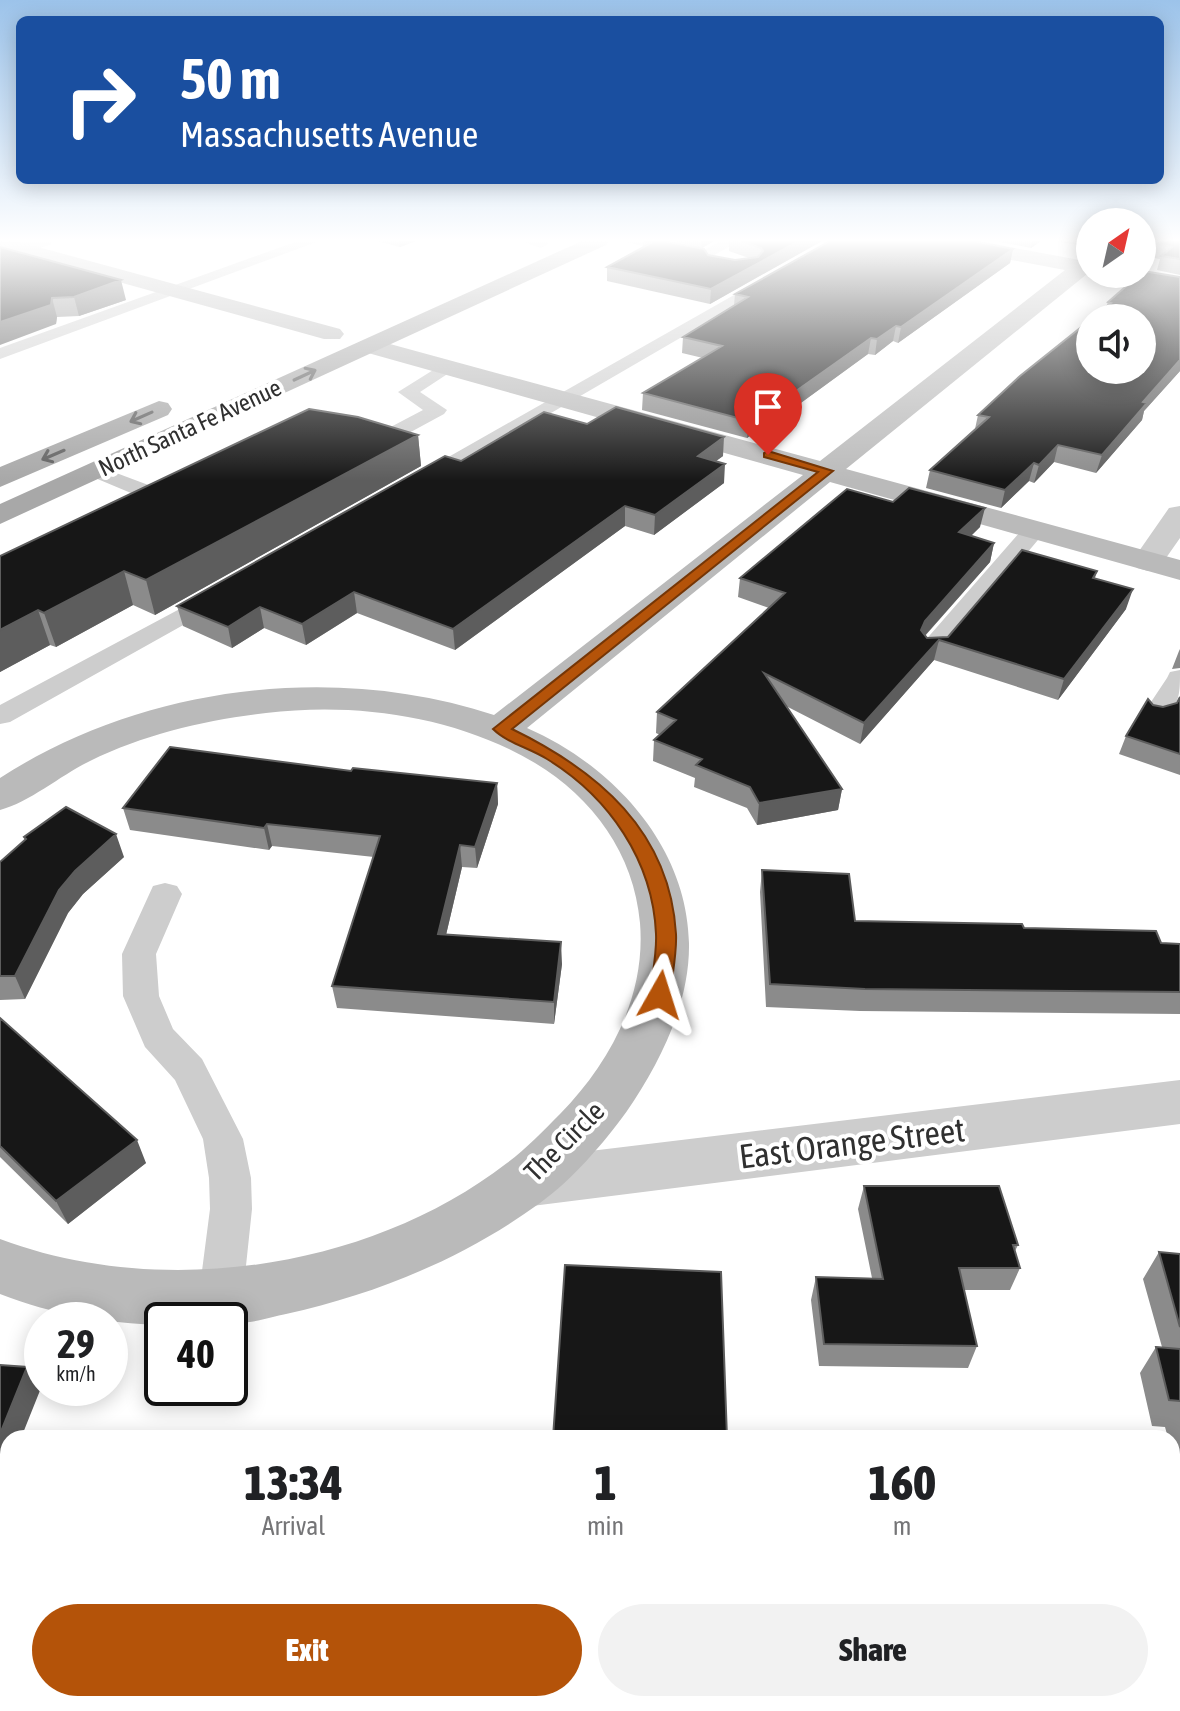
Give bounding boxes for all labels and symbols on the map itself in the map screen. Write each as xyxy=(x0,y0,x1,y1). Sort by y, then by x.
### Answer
north arrow xyxy=(1076,208,1156,288)
one-way arrow xyxy=(292,367,317,382)
street label: North Santa Fe Avenue xyxy=(94,373,285,482)
pin xyxy=(734,373,802,455)
one-way arrow xyxy=(130,410,154,425)
one-way arrow xyxy=(41,449,66,464)
position arrow xyxy=(618,953,702,1037)
street label: The Circle xyxy=(518,1095,610,1187)
street label: East Orange Street xyxy=(737,1109,967,1176)
speed limit sign: 40 xyxy=(144,1302,248,1406)

